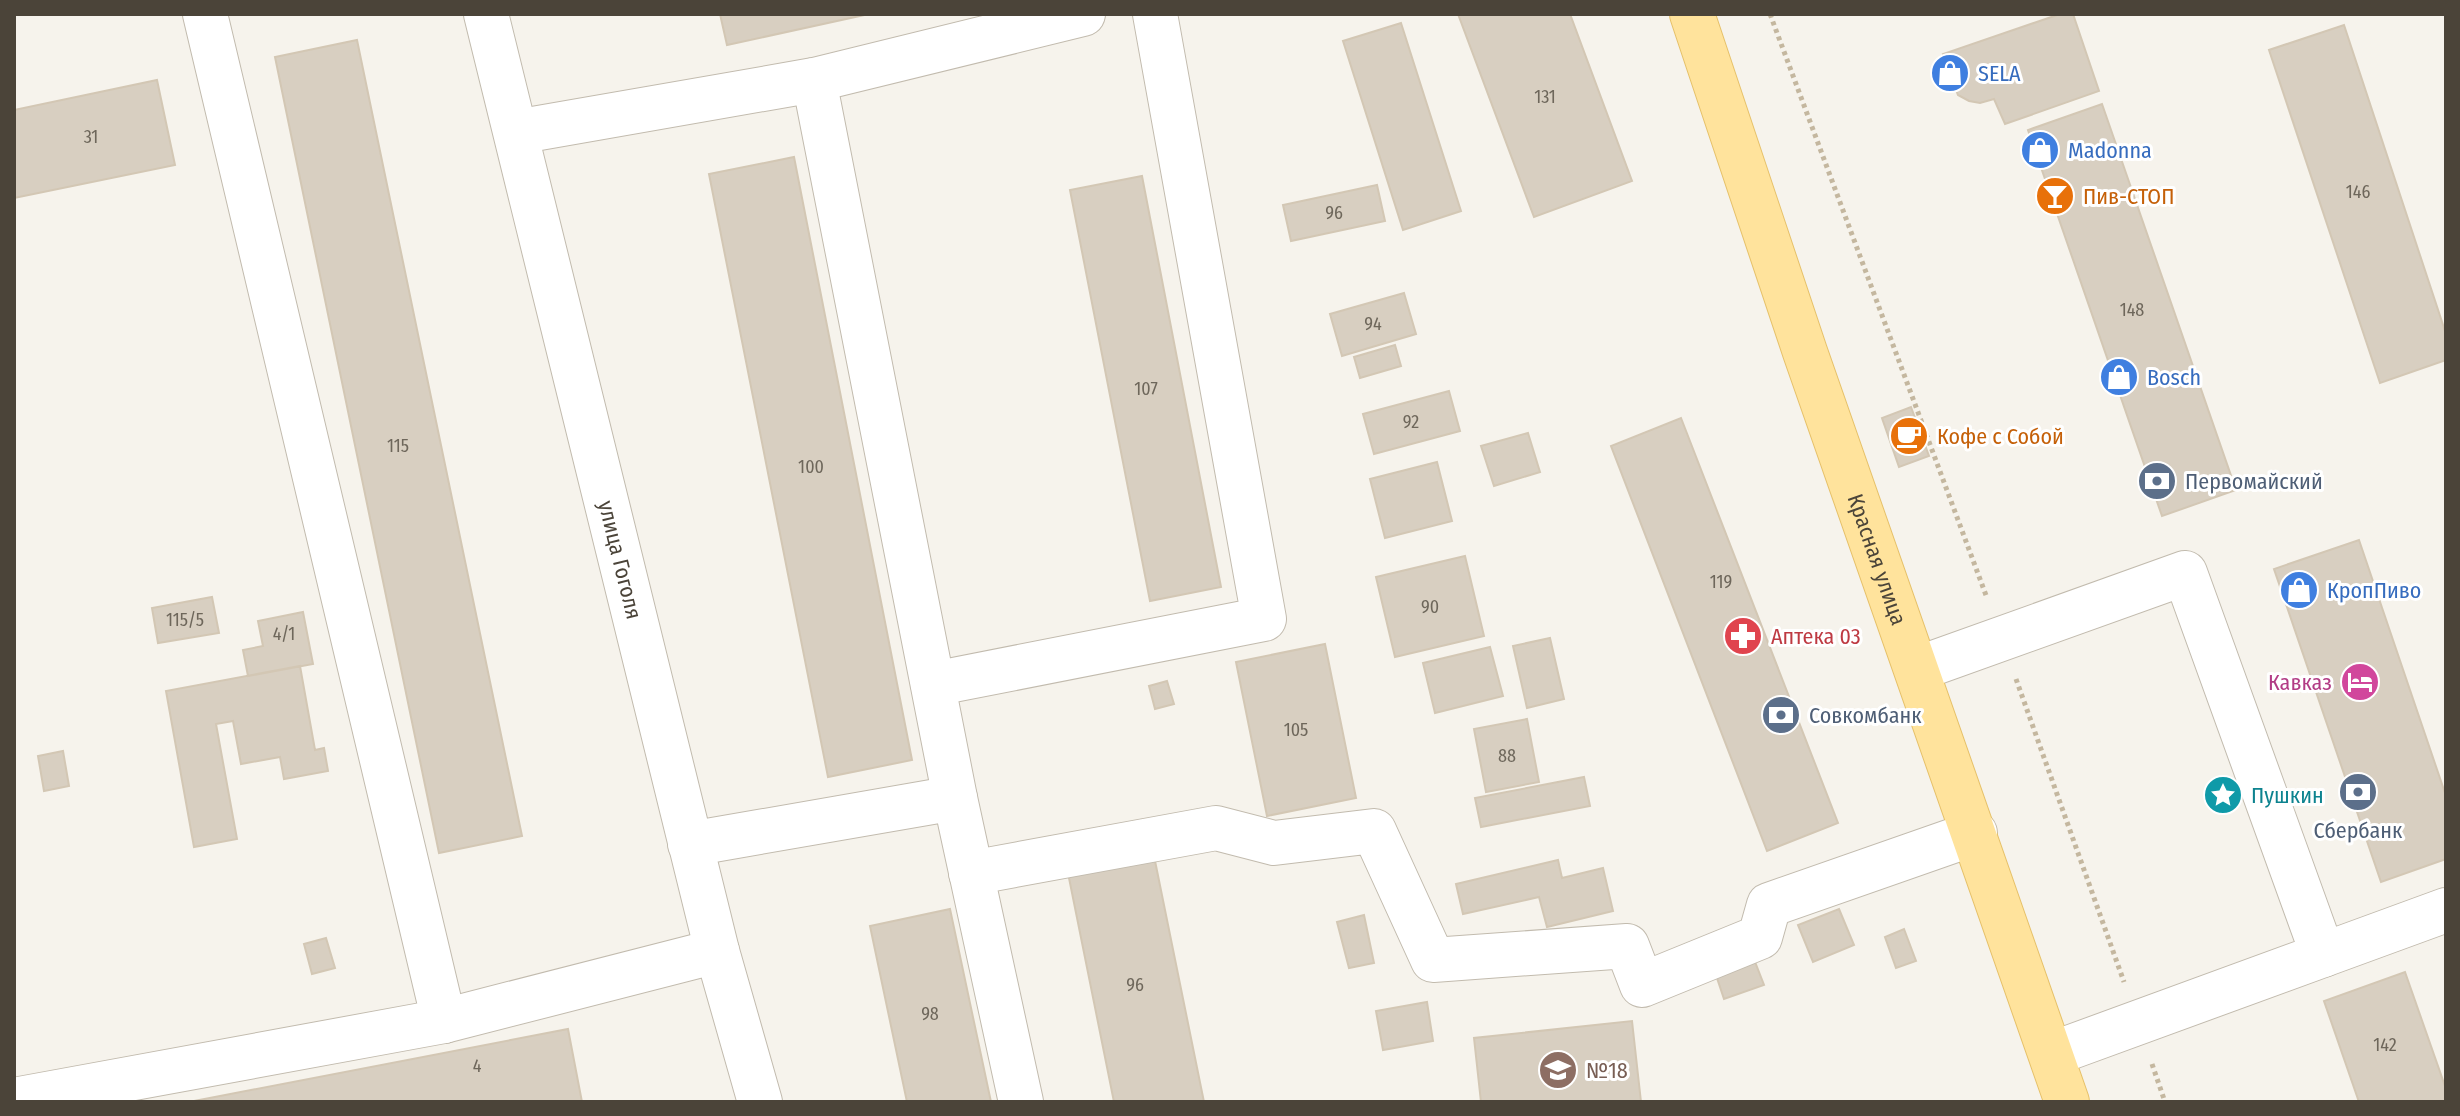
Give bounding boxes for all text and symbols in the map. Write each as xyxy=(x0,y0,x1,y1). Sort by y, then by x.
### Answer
shop icon: SELA xyxy=(1929,52,1971,94)
place label: SELA xyxy=(1978,60,2021,87)
house number: 131 xyxy=(1534,86,1556,108)
house number: 31 xyxy=(84,126,98,148)
shop icon: Madonna xyxy=(2019,129,2061,171)
place label: Madonna xyxy=(2068,137,2152,164)
bar icon: Пив-СТОП xyxy=(2034,175,2076,217)
house number: 146 xyxy=(2346,181,2370,203)
place label: Пив-СТОП xyxy=(2083,183,2174,210)
house number: 96 xyxy=(1325,202,1343,224)
house number: 148 xyxy=(2120,299,2144,321)
house number: 94 xyxy=(1364,313,1382,335)
shop icon: Bosch xyxy=(2098,356,2140,398)
place label: Bosch xyxy=(2147,364,2201,391)
house number: 107 xyxy=(1134,378,1158,400)
house number: 92 xyxy=(1403,411,1419,433)
cafe icon: Кофе с Собой xyxy=(1888,415,1930,457)
place label: Кофе с Собой xyxy=(1937,423,2064,450)
house number: 115 xyxy=(387,435,409,457)
house number: 100 xyxy=(798,456,824,478)
bank icon: Первомайский xyxy=(2136,460,2178,502)
place label: Первомайский xyxy=(2185,468,2323,495)
street label: Красная улица xyxy=(1842,490,1913,629)
street label: улица Гоголя xyxy=(593,498,648,622)
shop icon: КропПиво xyxy=(2278,569,2320,611)
house number: 119 xyxy=(1710,571,1732,593)
place label: КропПиво xyxy=(2327,577,2421,604)
house number: 90 xyxy=(1421,596,1439,618)
house number: 115/5 xyxy=(166,609,204,631)
pharmacy icon: Аптека 03 xyxy=(1722,615,1764,657)
house number: 4/1 xyxy=(273,623,295,645)
place label: Аптека 03 xyxy=(1771,623,1861,650)
hotel icon: Кавказ xyxy=(2339,661,2381,703)
place label: Кавказ xyxy=(2268,669,2332,696)
bank icon: Совкомбанк xyxy=(1760,694,1802,736)
place label: Совкомбанк xyxy=(1809,702,1922,729)
house number: 105 xyxy=(1284,719,1308,741)
house number: 88 xyxy=(1498,745,1516,767)
bank icon: Сбербанк xyxy=(2337,771,2379,813)
place icon: Пушкин xyxy=(2202,774,2244,816)
place label: Пушкин xyxy=(2251,782,2324,809)
place label: Сбербанк xyxy=(2314,817,2403,844)
house number: 96 xyxy=(1126,974,1144,996)
house number: 98 xyxy=(921,1003,939,1025)
house number: 142 xyxy=(2373,1034,2397,1056)
school or university icon: №18 xyxy=(1537,1049,1579,1091)
house number: 4 xyxy=(473,1055,482,1077)
place label: №18 xyxy=(1586,1057,1628,1084)

